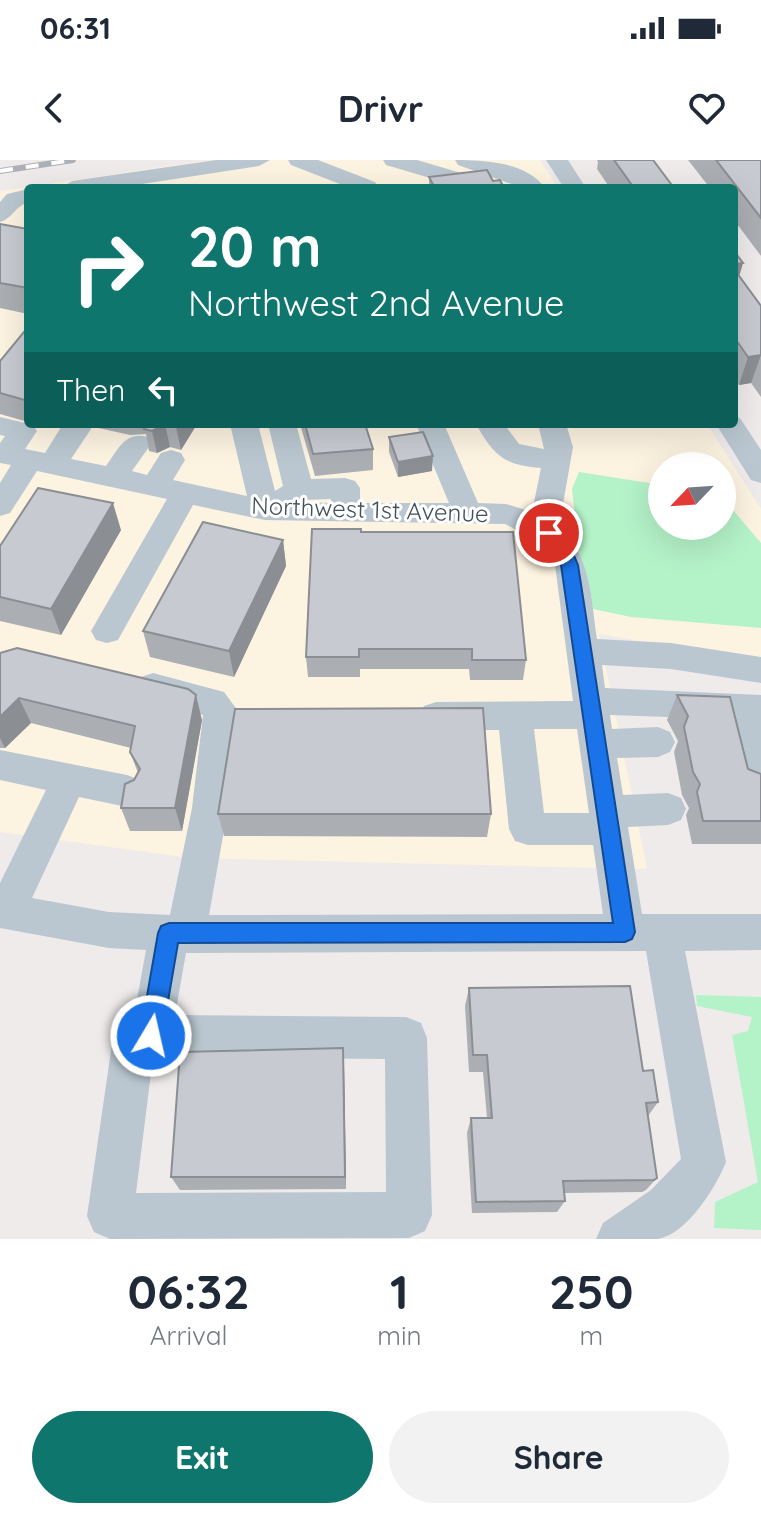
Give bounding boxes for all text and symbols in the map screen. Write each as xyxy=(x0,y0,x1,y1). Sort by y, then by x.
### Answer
text: 06:31 xyxy=(40,9,111,47)
icon: back xyxy=(32,86,76,130)
text: Drivr xyxy=(338,86,423,131)
icon: heart xyxy=(685,86,729,130)
text: 20 m xyxy=(188,211,322,281)
icon: right xyxy=(56,216,160,320)
text: Northwest 2nd Avenue xyxy=(188,280,564,325)
icon: left xyxy=(141,368,185,412)
text: Then xyxy=(56,371,125,409)
north arrow xyxy=(648,452,736,540)
map controls xyxy=(648,452,736,540)
street label: Northwest 1st Avenue xyxy=(251,490,489,528)
pin xyxy=(515,499,583,567)
icon: arrive xyxy=(527,511,571,555)
position arrow xyxy=(109,994,193,1078)
text: 06:32 xyxy=(128,1261,250,1321)
text: 1 xyxy=(390,1261,409,1321)
text: 250 xyxy=(549,1261,633,1321)
text: Arrival xyxy=(150,1319,228,1352)
text: min xyxy=(377,1319,422,1352)
text: m xyxy=(579,1319,603,1352)
button: Exit xyxy=(32,1411,373,1503)
button: Share xyxy=(389,1411,729,1503)

